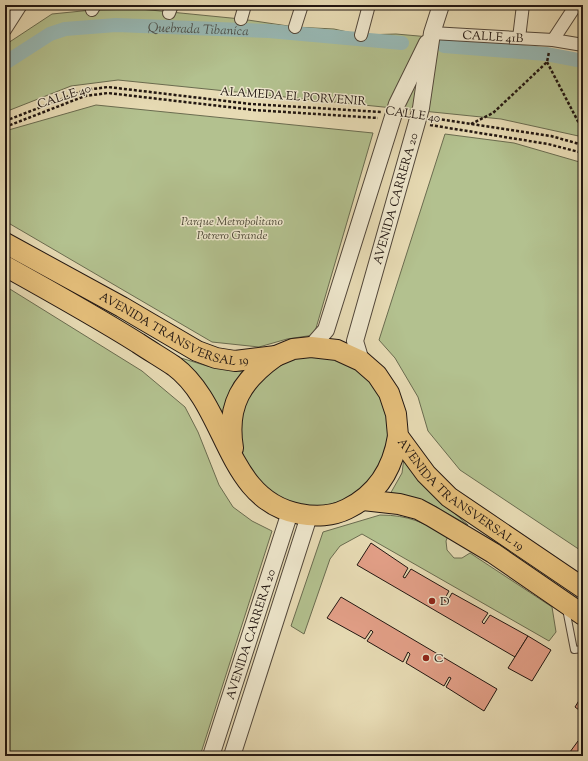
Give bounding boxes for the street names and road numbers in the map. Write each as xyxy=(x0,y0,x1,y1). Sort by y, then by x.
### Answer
street label: CALLE 41B xyxy=(462,27,524,48)
street label: CALLE 40 xyxy=(35,80,93,114)
street label: ALAMEDA EL PORVENIR xyxy=(219,83,367,111)
street label: CALLE 40 xyxy=(384,102,442,128)
street label: AVENIDA CARRERA 20 xyxy=(369,131,424,267)
street label: AVENIDA TRANSVERSAL 19 xyxy=(96,288,250,371)
street label: AVENIDA TRANSVERSAL 19 xyxy=(393,435,528,556)
street label: AVENIDA CARRERA 20 xyxy=(222,567,281,702)

